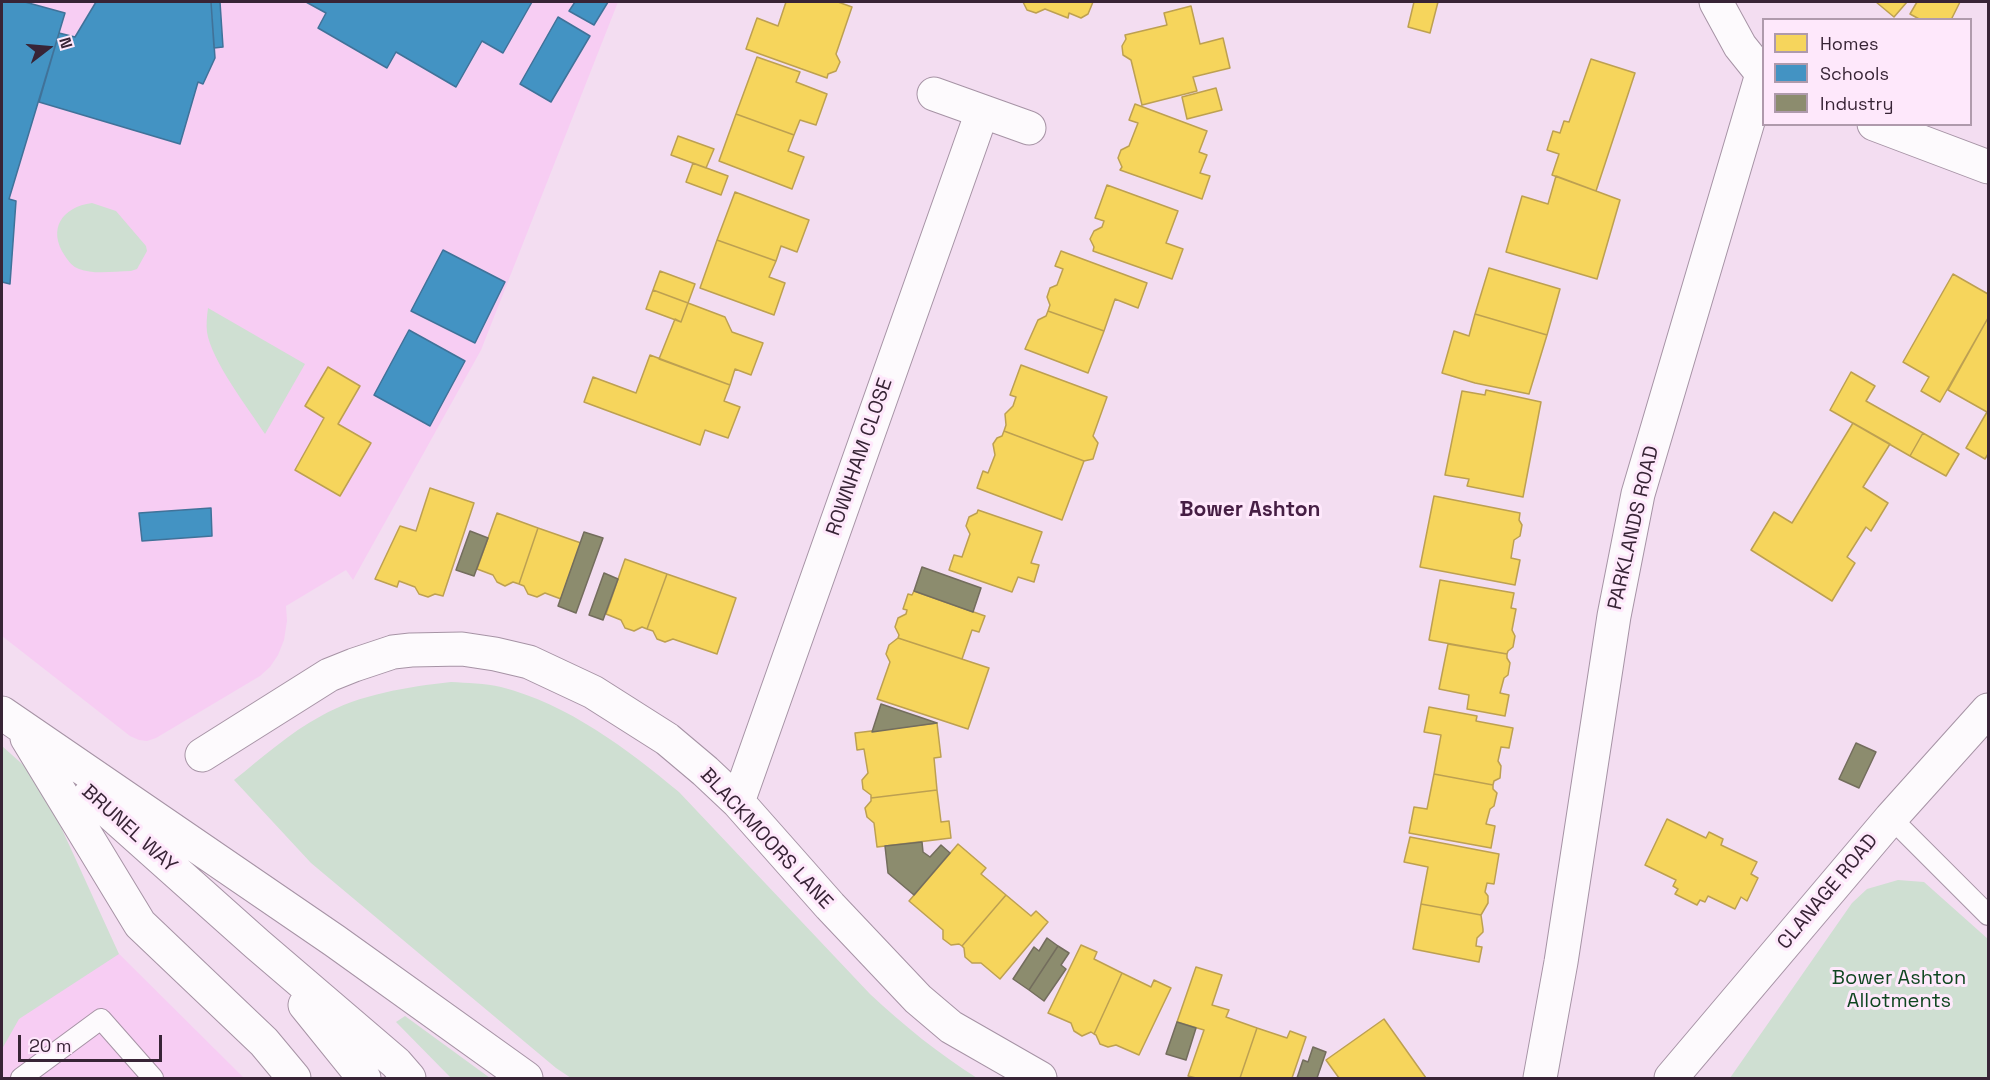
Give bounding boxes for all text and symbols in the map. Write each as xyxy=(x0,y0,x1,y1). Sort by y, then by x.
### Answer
north arrow xyxy=(18,18,78,78)
legend xyxy=(1762,18,1972,126)
text: Homes xyxy=(1820,32,1879,55)
text: N xyxy=(54,35,77,51)
text: Schools xyxy=(1820,62,1889,85)
text: Industry xyxy=(1820,92,1893,115)
street label: ROWNHAM CLOSE xyxy=(822,375,898,539)
street label: PARKLANDS ROAD xyxy=(1603,444,1665,612)
district label: Bower Ashton xyxy=(1180,497,1320,523)
street label: BLACKMOORS LANE xyxy=(695,764,837,914)
street label: BRUNEL WAY xyxy=(76,780,182,878)
street label: CLANAGE ROAD xyxy=(1773,829,1883,955)
park label: Bower Ashton Allotments xyxy=(1832,967,1966,1014)
scale bar xyxy=(21,1023,165,1061)
text: 20 m xyxy=(29,1034,72,1057)

